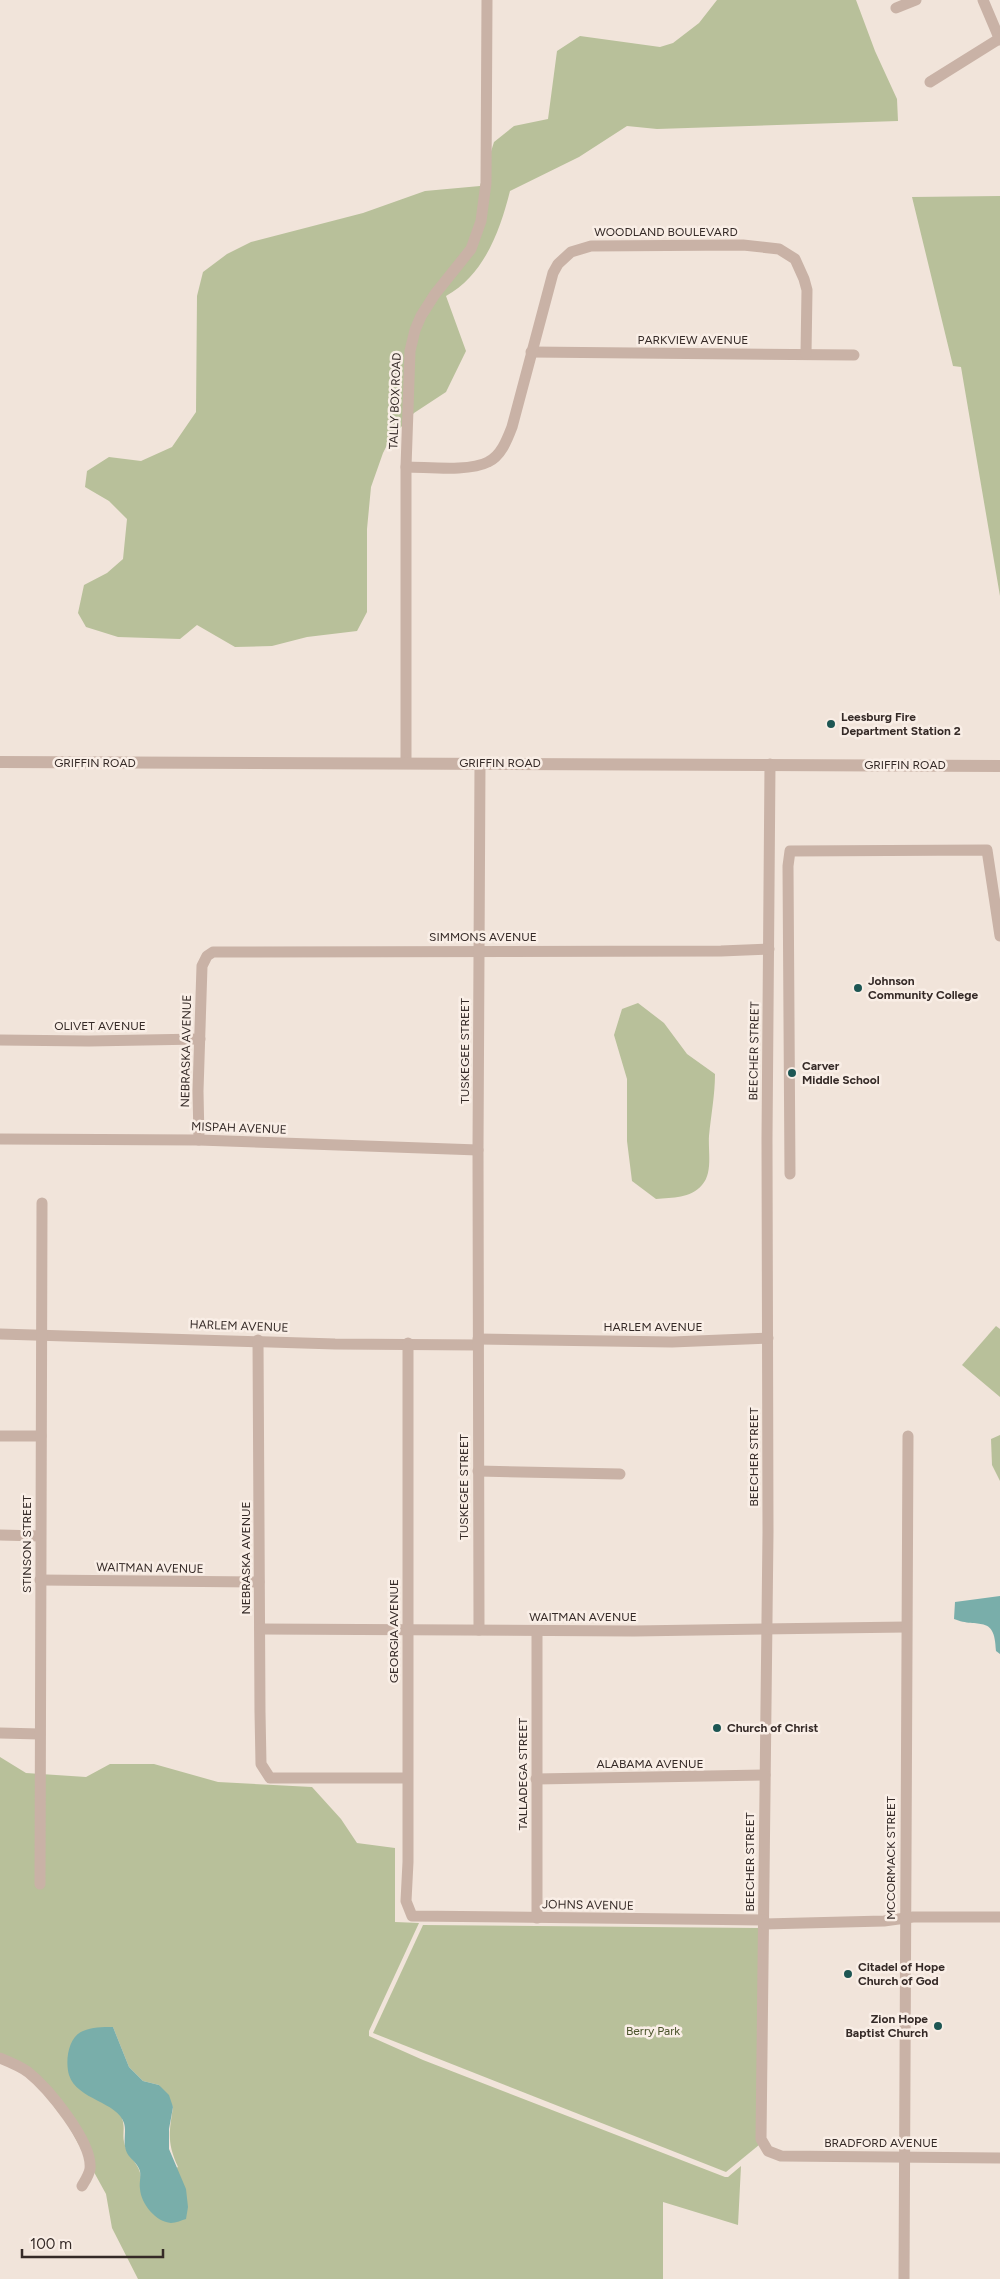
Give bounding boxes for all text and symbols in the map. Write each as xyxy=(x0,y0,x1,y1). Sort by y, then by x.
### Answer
street label: WOODLAND BOULEVARD xyxy=(594,225,738,239)
street label: PARKVIEW AVENUE xyxy=(638,333,748,347)
street label: TALLY BOX ROAD xyxy=(386,352,404,450)
place label: Leesburg Fire Department Station 2 xyxy=(841,710,961,738)
marker: Leesburg Fire Department Station 2 xyxy=(825,718,837,730)
street label: GRIFFIN ROAD xyxy=(54,756,136,770)
street label: GRIFFIN ROAD xyxy=(459,756,541,770)
street label: GRIFFIN ROAD xyxy=(864,758,946,772)
street label: SIMMONS AVENUE xyxy=(429,930,537,944)
place label: Johnson Community College xyxy=(868,974,978,1002)
marker: Johnson Community College xyxy=(852,982,864,994)
street label: NEBRASKA AVENUE xyxy=(178,994,194,1108)
street label: TUSKEGEE STREET xyxy=(458,998,472,1104)
street label: BEECHER STREET xyxy=(746,1001,762,1101)
street label: OLIVET AVENUE xyxy=(54,1019,146,1033)
place label: Carver Middle School xyxy=(802,1059,880,1087)
marker: Carver Middle School xyxy=(786,1067,798,1079)
street label: MISPAH AVENUE xyxy=(191,1119,287,1137)
street label: HARLEM AVENUE xyxy=(189,1317,289,1335)
street label: HARLEM AVENUE xyxy=(603,1320,703,1334)
street label: BEECHER STREET xyxy=(747,1407,761,1507)
street label: TUSKEGEE STREET xyxy=(457,1434,471,1540)
street label: STINSON STREET xyxy=(20,1495,34,1593)
street label: NEBRASKA AVENUE xyxy=(239,1501,253,1615)
street label: WAITMAN AVENUE xyxy=(96,1560,204,1576)
street label: GEORGIA AVENUE xyxy=(387,1579,401,1683)
street label: WAITMAN AVENUE xyxy=(529,1610,637,1624)
street label: TALLADEGA STREET xyxy=(516,1717,530,1830)
place label: Church of Christ xyxy=(727,1721,819,1735)
marker: Church of Christ xyxy=(711,1722,723,1734)
street label: ALABAMA AVENUE xyxy=(596,1757,704,1771)
street label: MCCORMACK STREET xyxy=(884,1796,898,1920)
street label: BEECHER STREET xyxy=(743,1812,757,1912)
street label: JOHNS AVENUE xyxy=(542,1897,634,1913)
place label: Citadel of Hope Church of God xyxy=(858,1960,945,1988)
marker: Citadel of Hope Church of God xyxy=(842,1968,854,1980)
place label: Zion Hope Baptist Church xyxy=(846,2012,928,2040)
marker: Zion Hope Baptist Church xyxy=(932,2020,944,2032)
park label: Berry Park xyxy=(626,2024,680,2038)
street label: BRADFORD AVENUE xyxy=(824,2136,938,2150)
scale bar xyxy=(22,2226,164,2258)
text: 100 m xyxy=(30,2235,72,2253)

